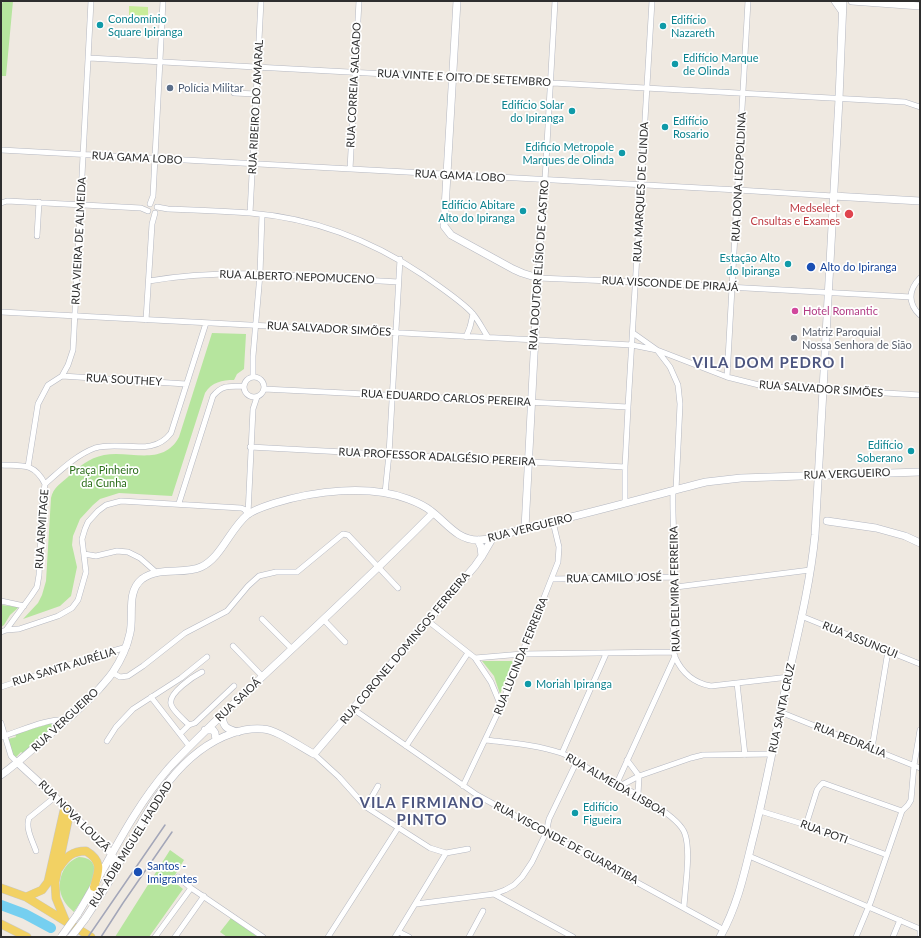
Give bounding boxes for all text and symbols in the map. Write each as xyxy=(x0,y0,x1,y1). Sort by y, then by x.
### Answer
place label: Condomínio Square Ipiranga xyxy=(108,12,183,38)
place label: Edifício Nazareth xyxy=(671,13,715,39)
marker: Condomínio Square Ipiranga xyxy=(95,20,105,30)
marker: Edifício Nazareth xyxy=(658,21,668,31)
street label: RUA CORREIA SALGADO xyxy=(344,22,364,148)
street label: RUA RIBEIRO DO AMARAL xyxy=(246,39,266,175)
place label: Edifício Marque de Olinda xyxy=(683,51,759,77)
marker: Edifício Marque de Olinda xyxy=(670,59,680,69)
street label: RUA VINTE E OITO DE SETEMBRO xyxy=(377,67,551,89)
place label: Polícia Militar xyxy=(178,81,243,95)
marker: Polícia Militar xyxy=(165,83,175,93)
place label: Edifício Solar do Ipiranga xyxy=(502,98,564,124)
marker: Edifício Solar do Ipiranga xyxy=(567,106,577,116)
street label: RUA DONA LEOPOLDINA xyxy=(729,112,749,242)
place label: Edifício Rosario xyxy=(673,114,709,140)
street label: RUA MARQUES DE OLINDA xyxy=(631,121,651,263)
marker: Edifício Rosario xyxy=(660,122,670,132)
place label: Edificío Metropole Marques de Olinda xyxy=(523,140,614,166)
marker: Edificío Metropole Marques de Olinda xyxy=(617,148,627,158)
street label: RUA GAMA LOBO xyxy=(91,149,183,167)
street label: RUA GAMA LOBO xyxy=(414,167,506,185)
street label: RUA VIEIRA DE ALMEIDA xyxy=(69,177,89,305)
street label: RUA DOUTOR ELÍSIO DE CASTRO xyxy=(526,179,552,351)
place label: Edifício Abitare Alto do Ipiranga xyxy=(438,198,515,224)
place label: Medselect Cnsultas e Exames xyxy=(751,201,840,227)
marker: Edifício Abitare Alto do Ipiranga xyxy=(518,206,528,216)
marker: Medselect Cnsultas e Exames xyxy=(843,208,855,220)
place label: Estação Alto do Ipiranga xyxy=(720,251,780,277)
marker: Estação Alto do Ipiranga xyxy=(783,259,793,269)
place label: Alto do Ipiranga xyxy=(820,260,897,274)
marker: Alto do Ipiranga xyxy=(805,261,817,273)
street label: RUA ALBERTO NEPOMUCENO xyxy=(219,268,375,286)
street label: RUA VISCONDE DE PIRAJÁ xyxy=(601,274,739,294)
place label: Hotel Romantic xyxy=(803,304,878,318)
marker: Hotel Romantic xyxy=(790,306,800,316)
street label: RUA SALVADOR SIMÕES xyxy=(266,319,392,339)
place label: Matriz Paroquial Nossa Senhora de Sião xyxy=(802,325,912,351)
marker: Matriz Paroquial Nossa Senhora de Sião xyxy=(789,333,799,343)
district label: VILA DOM PEDRO I xyxy=(692,354,846,372)
street label: RUA SOUTHEY xyxy=(86,371,162,389)
street label: RUA SALVADOR SIMÕES xyxy=(758,378,884,400)
street label: RUA EDUARDO CARLOS PEREIRA xyxy=(361,387,531,409)
place label: Edifício Soberano xyxy=(857,438,903,464)
street label: RUA PROFESSOR ADALGÉSIO PEREIRA xyxy=(338,445,536,469)
marker: Edifício Soberano xyxy=(906,446,916,456)
park label: Praça Pinheiro da Cunha xyxy=(69,463,139,489)
street label: RUA VERGUEIRO xyxy=(803,466,891,482)
street label: RUA ARMITAGE xyxy=(33,489,51,569)
street label: RUA VERGUEIRO xyxy=(486,511,574,545)
street label: RUA DELMIRA FERREIRA xyxy=(667,526,683,652)
street label: RUA CORONEL DOMINGOS FERREIRA xyxy=(337,569,473,727)
street label: RUA CAMILO JOSÉ xyxy=(566,571,662,585)
street label: RUA LUCINDA FERREIRA xyxy=(491,595,551,717)
street label: RUA ASSUNGUI xyxy=(820,619,900,661)
street label: RUA SANTA AURÉLIA xyxy=(11,645,117,689)
street label: RUA SANTA CRUZ xyxy=(766,662,798,754)
street label: RUA SAIOÁ xyxy=(213,676,263,724)
place label: Moriah Ipiranga xyxy=(536,677,612,691)
marker: Moriah Ipiranga xyxy=(523,679,533,689)
street label: RUA VERGUEIRO xyxy=(29,686,101,754)
street label: RUA PEDRÁLIA xyxy=(812,719,888,761)
street label: RUA ALMEIDA LISBOA xyxy=(563,751,669,819)
street label: RUA NOVA LOUZÃ xyxy=(36,778,112,854)
street label: RUA ADIB MIGUEL HADDAD xyxy=(87,778,175,910)
district label: VILA FIRMIANO PINTO xyxy=(359,794,485,829)
street label: RUA VISCONDE DE GUARATIBA xyxy=(491,799,641,887)
place label: Edifício Figueira xyxy=(583,800,622,826)
marker: Edifício Figueira xyxy=(570,808,580,818)
street label: RUA POTI xyxy=(798,817,850,847)
place label: Santos - Imigrantes xyxy=(147,859,197,885)
marker: Santos - Imigrantes xyxy=(132,866,144,878)

